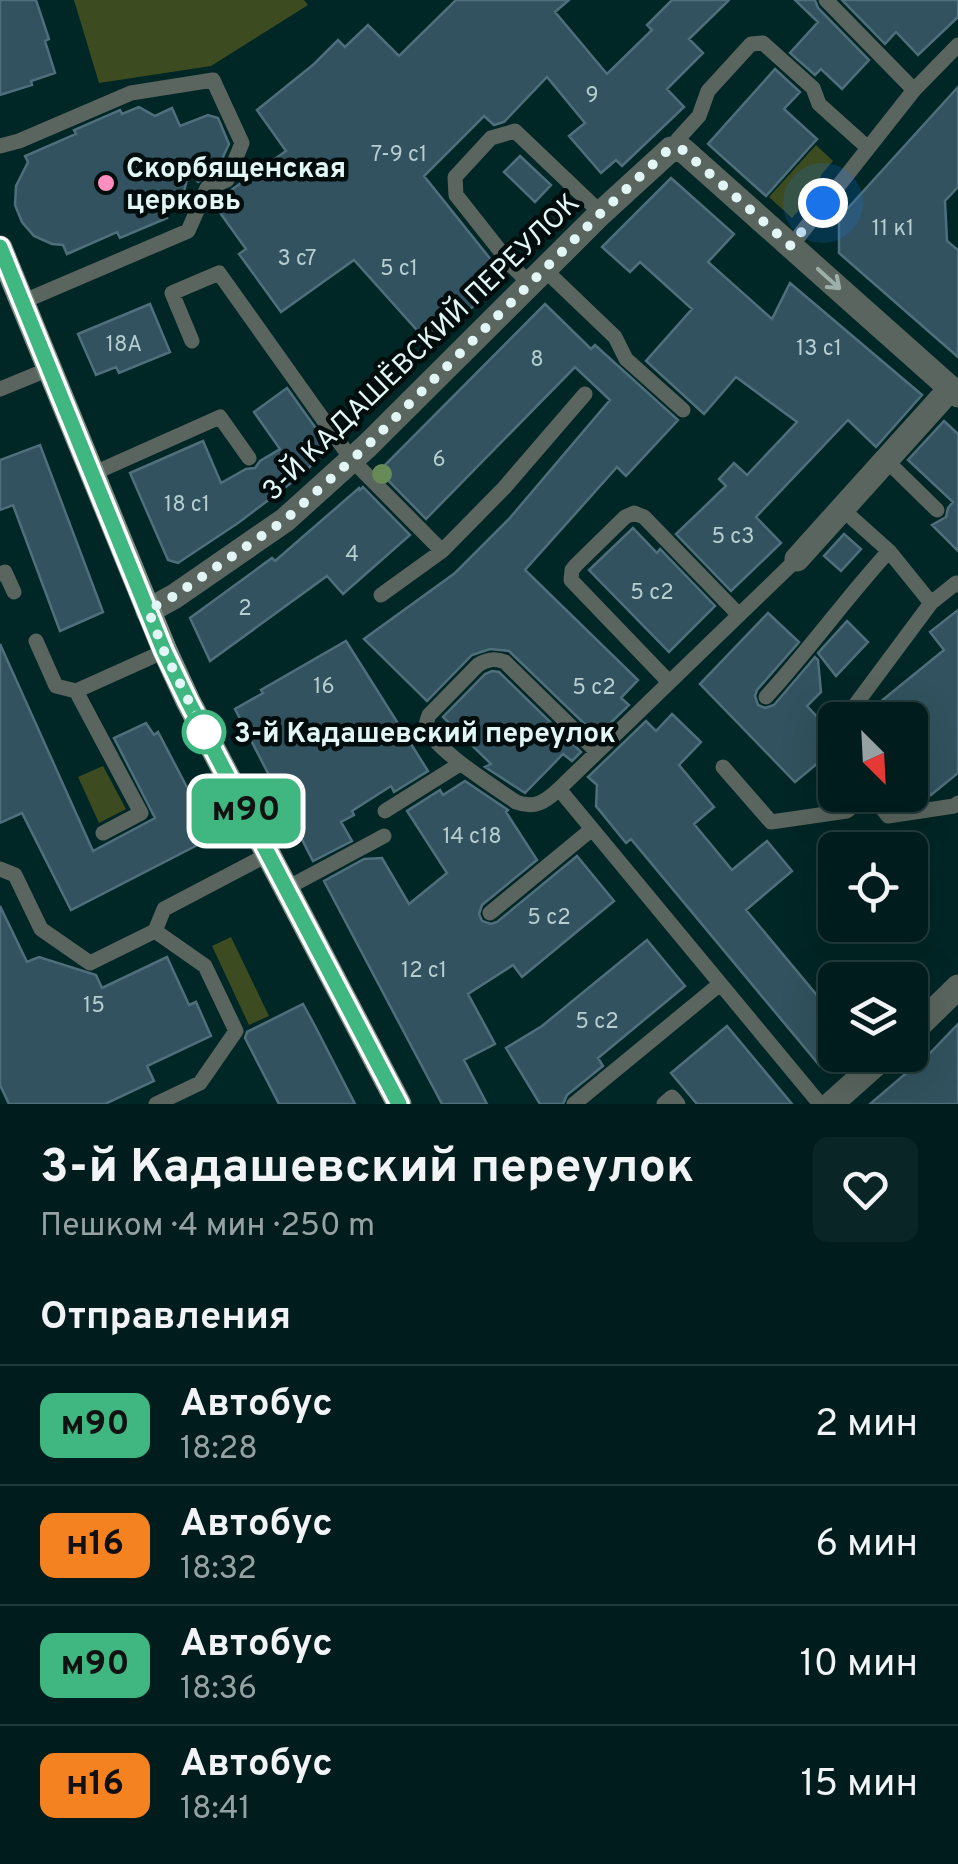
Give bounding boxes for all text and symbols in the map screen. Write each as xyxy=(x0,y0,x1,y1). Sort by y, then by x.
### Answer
house number: 9 xyxy=(585,83,599,110)
house number: 7-9 с1 xyxy=(371,142,427,169)
place label: Скорбященская церковь xyxy=(126,152,346,220)
marker: Скорбященская церковь xyxy=(95,172,117,194)
your location xyxy=(798,178,848,228)
street label: 3-Й КАДАШЁВСКИЙ ПЕРЕУЛОК xyxy=(254,185,588,510)
house number: 11 к1 xyxy=(872,216,914,243)
house number: 3 с7 xyxy=(277,246,317,273)
house number: 5 с1 xyxy=(380,256,418,283)
one-way arrow xyxy=(816,268,841,291)
house number: 18А xyxy=(106,332,142,359)
house number: 13 с1 xyxy=(796,336,842,363)
house number: 8 xyxy=(530,347,544,374)
house number: 6 xyxy=(432,447,446,474)
house number: 18 с1 xyxy=(164,492,210,519)
house number: 5 с3 xyxy=(711,524,755,551)
house number: 4 xyxy=(345,542,359,569)
house number: 5 с2 xyxy=(630,580,674,607)
house number: 2 xyxy=(238,596,252,623)
house number: 16 xyxy=(313,674,335,701)
house number: 5 с2 xyxy=(572,675,616,702)
north arrow xyxy=(818,702,928,812)
map controls xyxy=(818,702,928,1072)
marker: 3-й Кадашевский переулок xyxy=(183,711,225,753)
place label: 3-й Кадашевский переулок xyxy=(234,717,616,753)
line badge: м90 xyxy=(188,778,304,844)
text: м90 xyxy=(212,789,280,833)
house number: 14 с18 xyxy=(442,824,502,851)
button: locate xyxy=(818,832,928,942)
house number: 5 с2 xyxy=(527,905,571,932)
house number: 12 с1 xyxy=(401,958,447,985)
button: layers xyxy=(818,962,928,1072)
house number: 15 xyxy=(83,993,105,1020)
house number: 5 с2 xyxy=(575,1009,619,1036)
button: heart xyxy=(813,1137,918,1242)
text: 3-й Кадашевский переулок xyxy=(40,1139,694,1199)
text: Пешком · 4 мин · 250 m xyxy=(40,1207,375,1247)
text: Отправления xyxy=(40,1294,291,1343)
text: Автобус xyxy=(180,1381,333,1430)
text: 2 мин xyxy=(815,1401,918,1450)
text: м90 xyxy=(61,1403,129,1447)
text: 18:28 xyxy=(180,1430,258,1470)
text: Автобус xyxy=(180,1501,333,1550)
text: 6 мин xyxy=(815,1521,918,1570)
text: н16 xyxy=(66,1523,124,1567)
text: 18:32 xyxy=(180,1550,257,1590)
text: Автобус xyxy=(180,1621,333,1670)
text: 10 мин xyxy=(800,1641,918,1690)
text: м90 xyxy=(61,1643,129,1687)
text: 18:36 xyxy=(180,1670,257,1710)
text: Автобус xyxy=(180,1741,333,1790)
text: 15 мин xyxy=(800,1761,918,1810)
text: н16 xyxy=(66,1763,124,1807)
text: 18:41 xyxy=(180,1790,251,1830)

